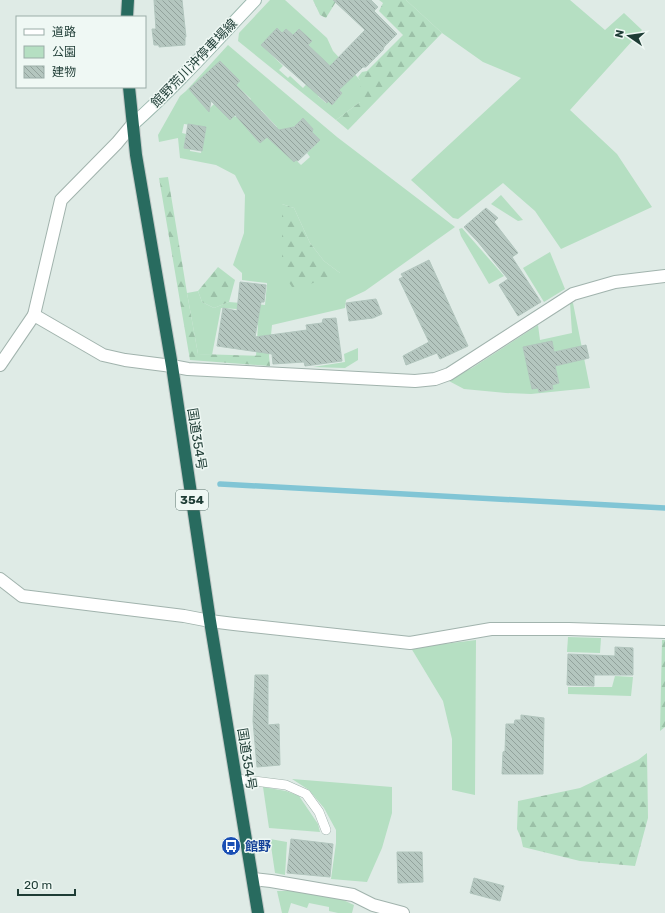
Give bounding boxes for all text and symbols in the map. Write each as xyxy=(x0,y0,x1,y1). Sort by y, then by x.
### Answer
legend xyxy=(16,16,146,88)
street label: 館野荒川沖停車場線 xyxy=(148,16,240,110)
north arrow xyxy=(609,16,649,56)
text: 道路 xyxy=(52,25,76,39)
text: N xyxy=(613,28,627,39)
text: 公園 xyxy=(52,45,76,59)
text: 建物 xyxy=(52,65,76,79)
street label: 国道354号 xyxy=(185,407,209,471)
road number: 354 xyxy=(176,490,208,510)
street label: 国道354号 xyxy=(235,727,259,791)
bus stop icon: 館野 xyxy=(220,835,242,857)
place label: 館野 xyxy=(245,839,271,854)
scale bar xyxy=(18,871,75,897)
text: 20 m xyxy=(24,878,52,892)

